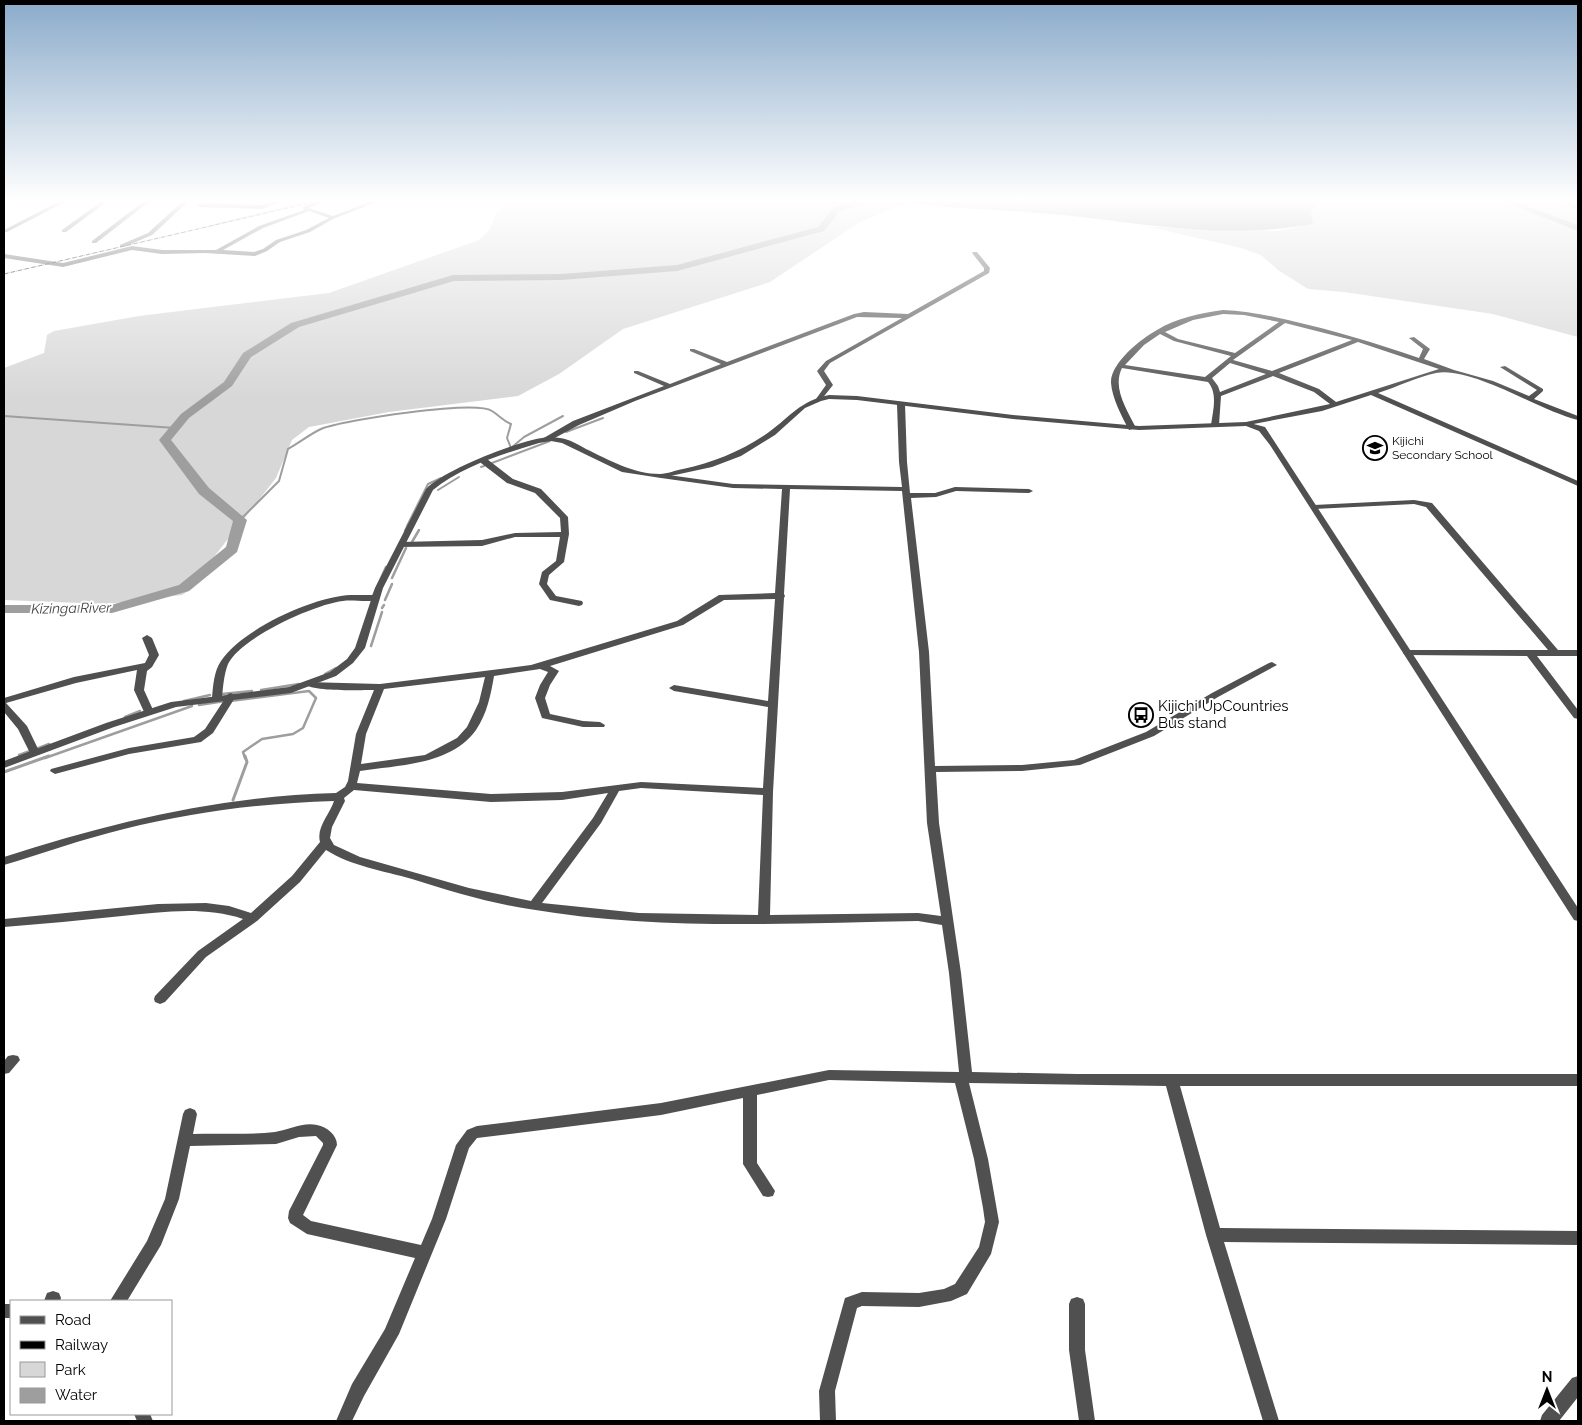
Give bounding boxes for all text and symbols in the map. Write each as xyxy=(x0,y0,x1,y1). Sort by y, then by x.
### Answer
place label: Kijichi Secondary School xyxy=(1392,434,1494,462)
school or university icon: Kijichi Secondary School xyxy=(1362,435,1388,461)
water label: Kizinga River xyxy=(31,599,112,617)
place label: Kijichi UpCountries Bus stand xyxy=(1158,697,1289,732)
bus stop icon: Kijichi UpCountries Bus stand xyxy=(1128,702,1154,728)
legend xyxy=(10,1300,172,1415)
text: Road xyxy=(55,1311,91,1329)
text: Railway xyxy=(55,1336,108,1354)
text: Park xyxy=(55,1361,86,1379)
north arrow xyxy=(1522,1365,1572,1415)
text: N xyxy=(1542,1369,1552,1385)
text: Water xyxy=(55,1386,98,1404)

